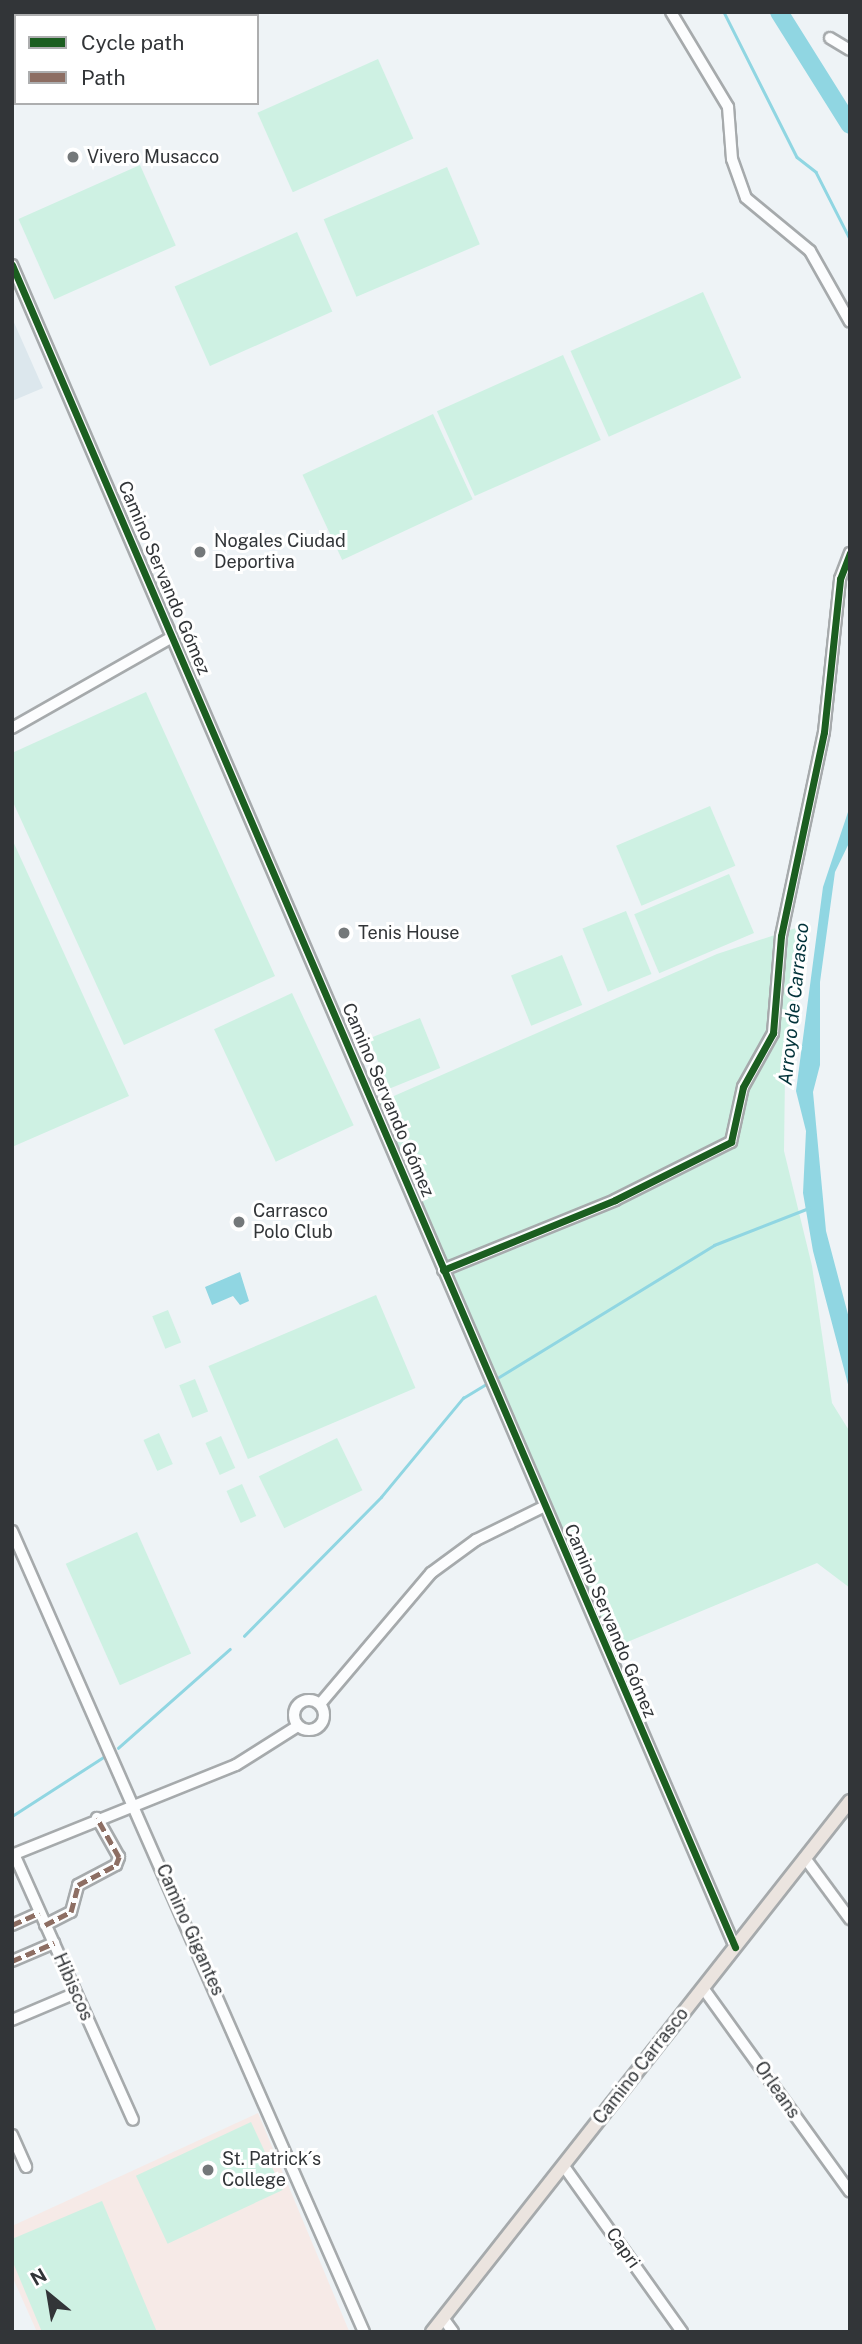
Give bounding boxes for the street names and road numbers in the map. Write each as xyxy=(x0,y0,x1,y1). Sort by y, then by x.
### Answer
street label: Camino Servando Gómez xyxy=(113,478,215,678)
street label: Camino Servando Gómez xyxy=(337,1000,439,1200)
street label: Camino Servando Gómez xyxy=(559,1521,661,1721)
street label: Camino Gigantes xyxy=(151,1861,229,1999)
street label: Hibiscos xyxy=(49,1950,97,2024)
street label: Camino Carrasco xyxy=(589,2003,693,2129)
street label: Orleans xyxy=(750,2057,804,2123)
street label: Capri xyxy=(601,2224,645,2272)

